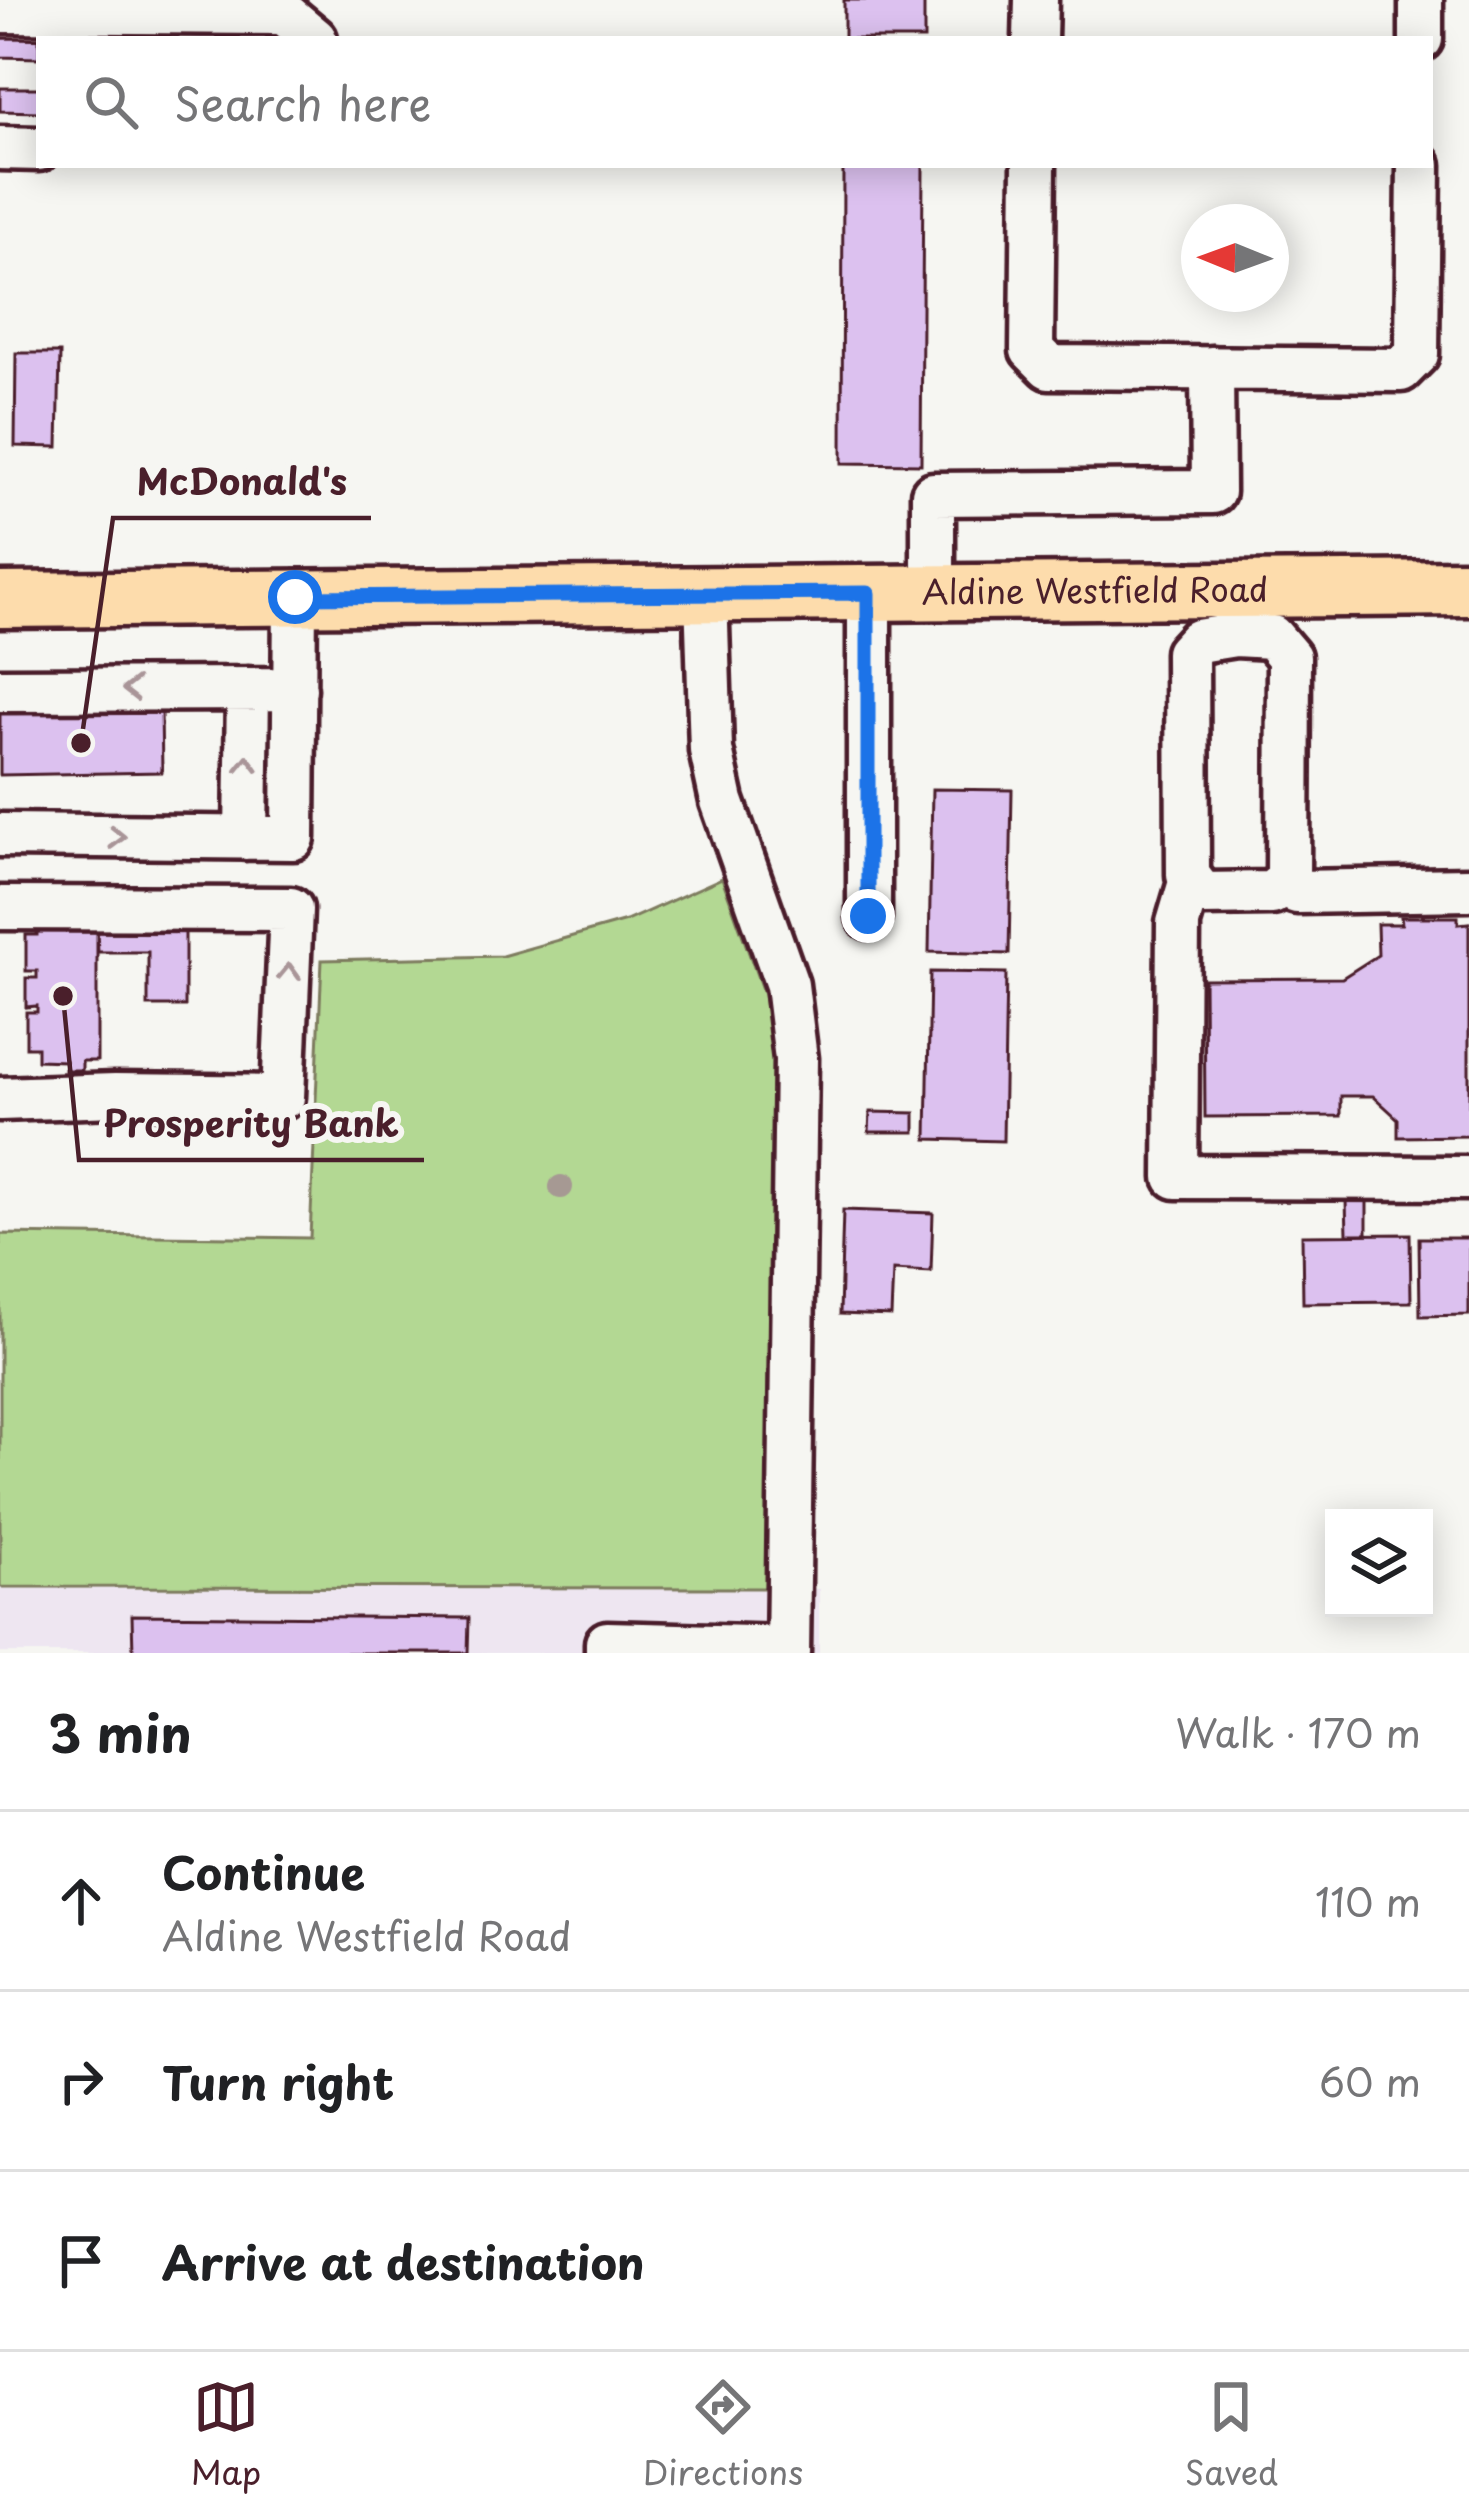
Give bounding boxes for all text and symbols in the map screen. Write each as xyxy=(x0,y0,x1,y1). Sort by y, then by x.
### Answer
search box xyxy=(36,36,1433,168)
text: Search here xyxy=(174,68,431,136)
icon: search xyxy=(78,69,144,135)
north arrow xyxy=(1181,204,1289,312)
callout: McDonald's xyxy=(113,446,371,518)
text: McDonald's xyxy=(137,453,347,507)
street label: Aldine Westfield Road xyxy=(921,563,1268,615)
route start xyxy=(268,570,322,624)
one-way arrow xyxy=(121,676,139,702)
one-way arrow xyxy=(234,754,260,772)
one-way arrow xyxy=(108,823,127,849)
route end xyxy=(841,889,895,943)
one-way arrow xyxy=(276,962,302,981)
callout: Prosperity Bank xyxy=(79,1088,424,1160)
text: Prosperity Bank xyxy=(103,1095,399,1149)
map controls xyxy=(1325,1509,1433,1617)
button: layers xyxy=(1325,1509,1433,1617)
text: 3 min xyxy=(48,1693,192,1770)
text: Walk · 170 m xyxy=(1175,1702,1421,1761)
text: Continue xyxy=(162,1837,365,1905)
icon: ahead xyxy=(48,1868,114,1934)
text: 110 m xyxy=(1315,1871,1421,1930)
text: Aldine Westfield Road xyxy=(162,1905,571,1964)
text: Turn right xyxy=(162,2047,394,2115)
icon: right xyxy=(48,2048,114,2114)
text: 60 m xyxy=(1319,2051,1421,2110)
text: Arrive at destination xyxy=(162,2227,645,2295)
icon: arrive xyxy=(48,2228,114,2294)
tab: Map xyxy=(191,2374,261,2496)
tab: Directions xyxy=(643,2374,803,2496)
tab: Saved xyxy=(1185,2374,1278,2496)

